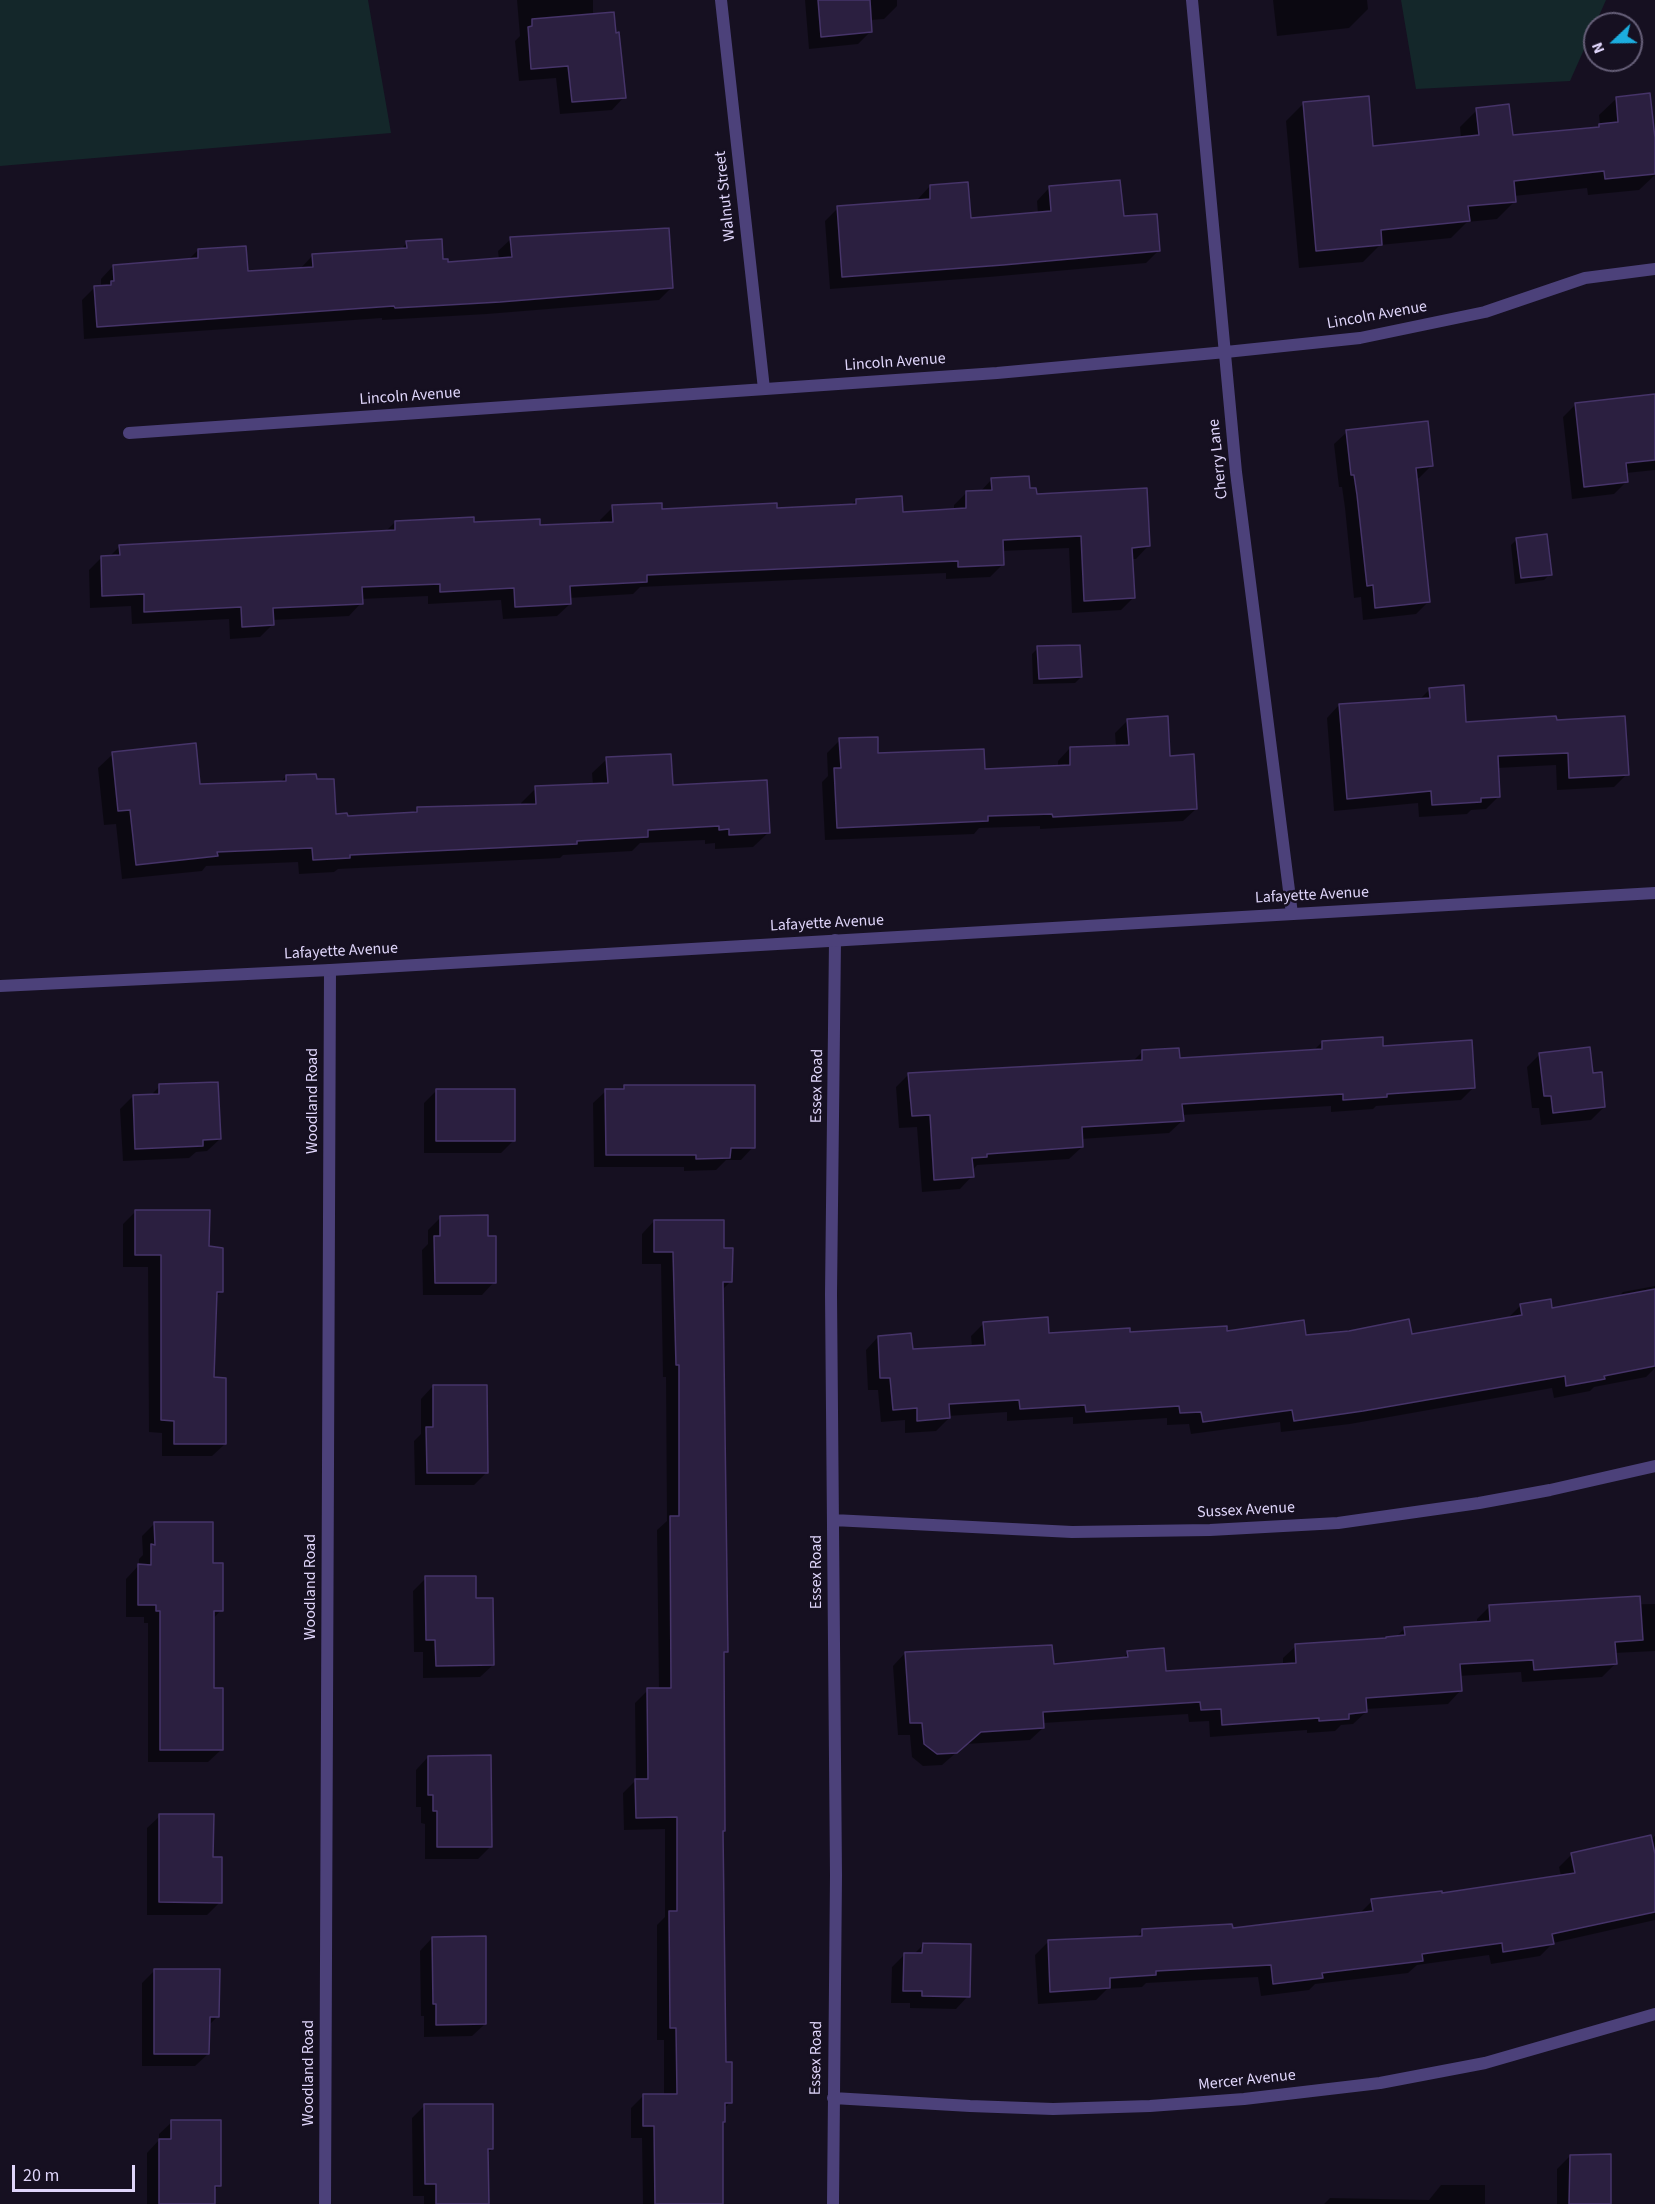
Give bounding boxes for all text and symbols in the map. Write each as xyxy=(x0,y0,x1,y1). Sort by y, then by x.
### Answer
north arrow xyxy=(1583,12,1643,72)
text: N xyxy=(1586,39,1610,57)
street label: Walnut Street xyxy=(712,150,740,242)
street label: Lincoln Avenue xyxy=(1325,298,1429,334)
street label: Lincoln Avenue xyxy=(844,350,946,376)
street label: Lincoln Avenue xyxy=(359,384,461,410)
street label: Cherry Lane xyxy=(1205,418,1233,500)
street label: Lafayette Avenue xyxy=(1254,883,1370,909)
street label: Lafayette Avenue xyxy=(769,911,885,937)
street label: Lafayette Avenue xyxy=(283,939,399,965)
street label: Woodland Road xyxy=(303,1048,323,1154)
street label: Essex Road xyxy=(808,1049,828,1123)
street label: Sussex Avenue xyxy=(1197,1499,1295,1523)
street label: Woodland Road xyxy=(301,1534,321,1640)
street label: Essex Road xyxy=(807,1535,827,1609)
street label: Woodland Road xyxy=(299,2020,319,2126)
street label: Essex Road xyxy=(807,2021,827,2095)
street label: Mercer Avenue xyxy=(1197,2066,1297,2096)
scale bar xyxy=(15,2153,138,2191)
text: 20 m xyxy=(23,2163,59,2188)

